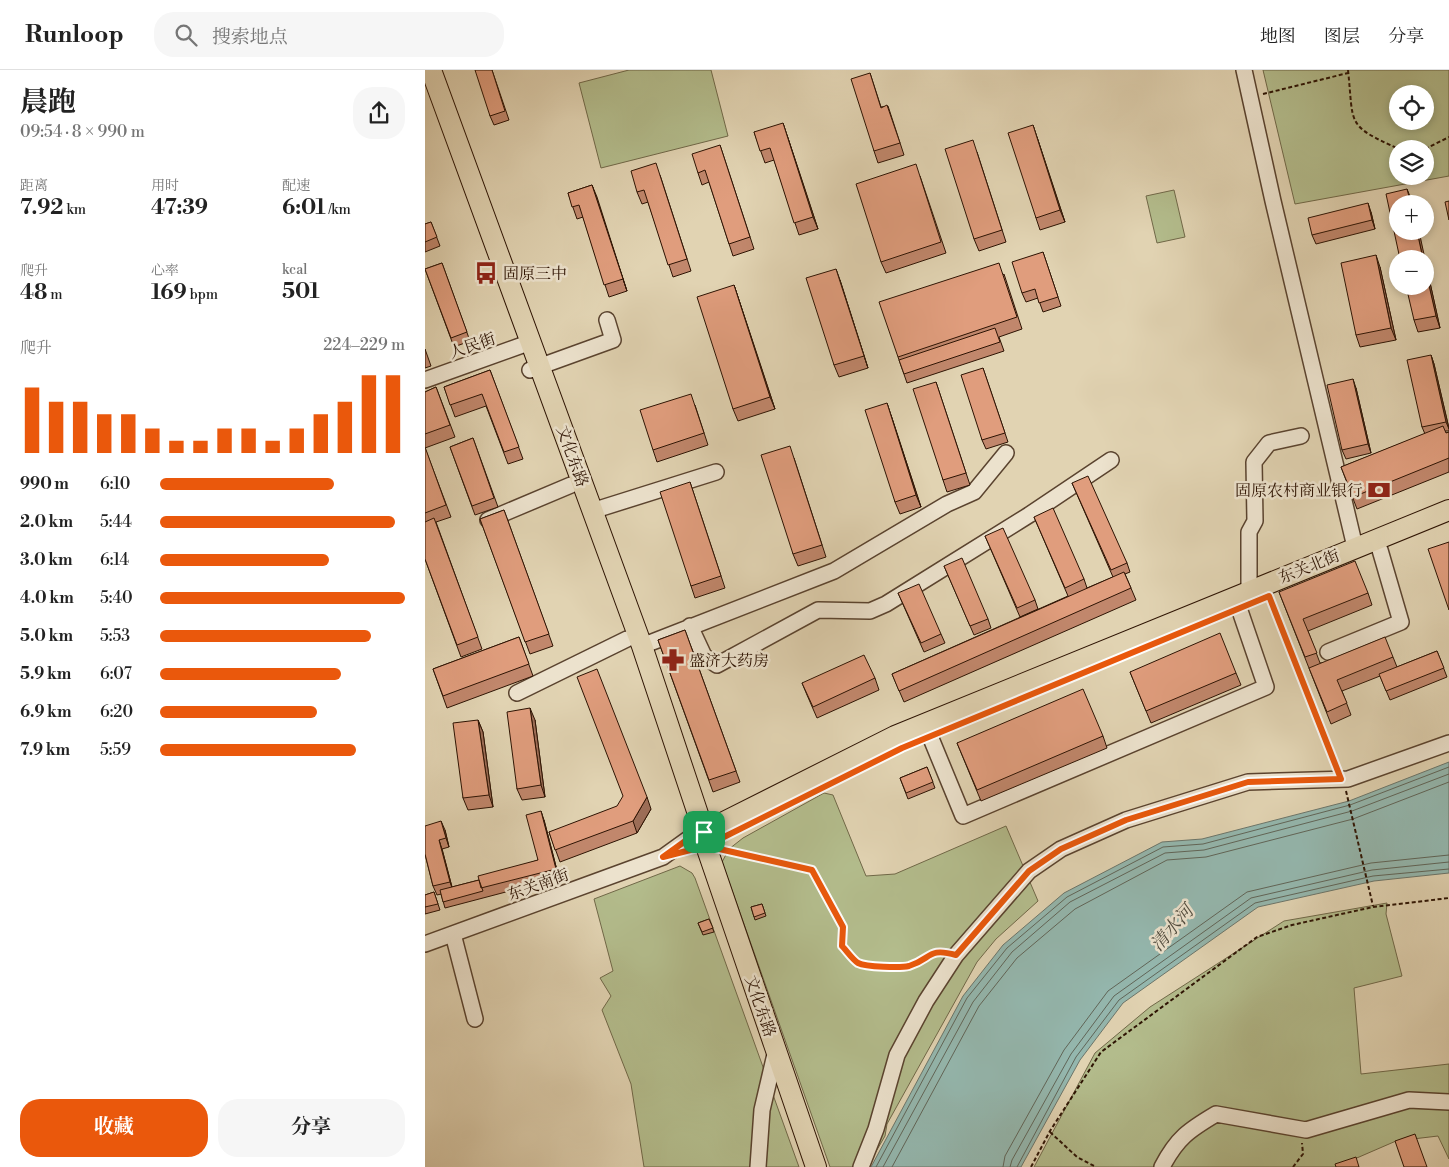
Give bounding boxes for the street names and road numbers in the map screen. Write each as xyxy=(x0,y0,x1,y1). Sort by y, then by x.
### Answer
street label: 人民街 xyxy=(446,329,498,363)
street label: 文化东路 xyxy=(552,423,592,490)
street label: 东关北街 xyxy=(1276,546,1343,588)
street label: 东关南街 xyxy=(505,865,572,905)
street label: 文化东路 xyxy=(740,973,780,1040)

